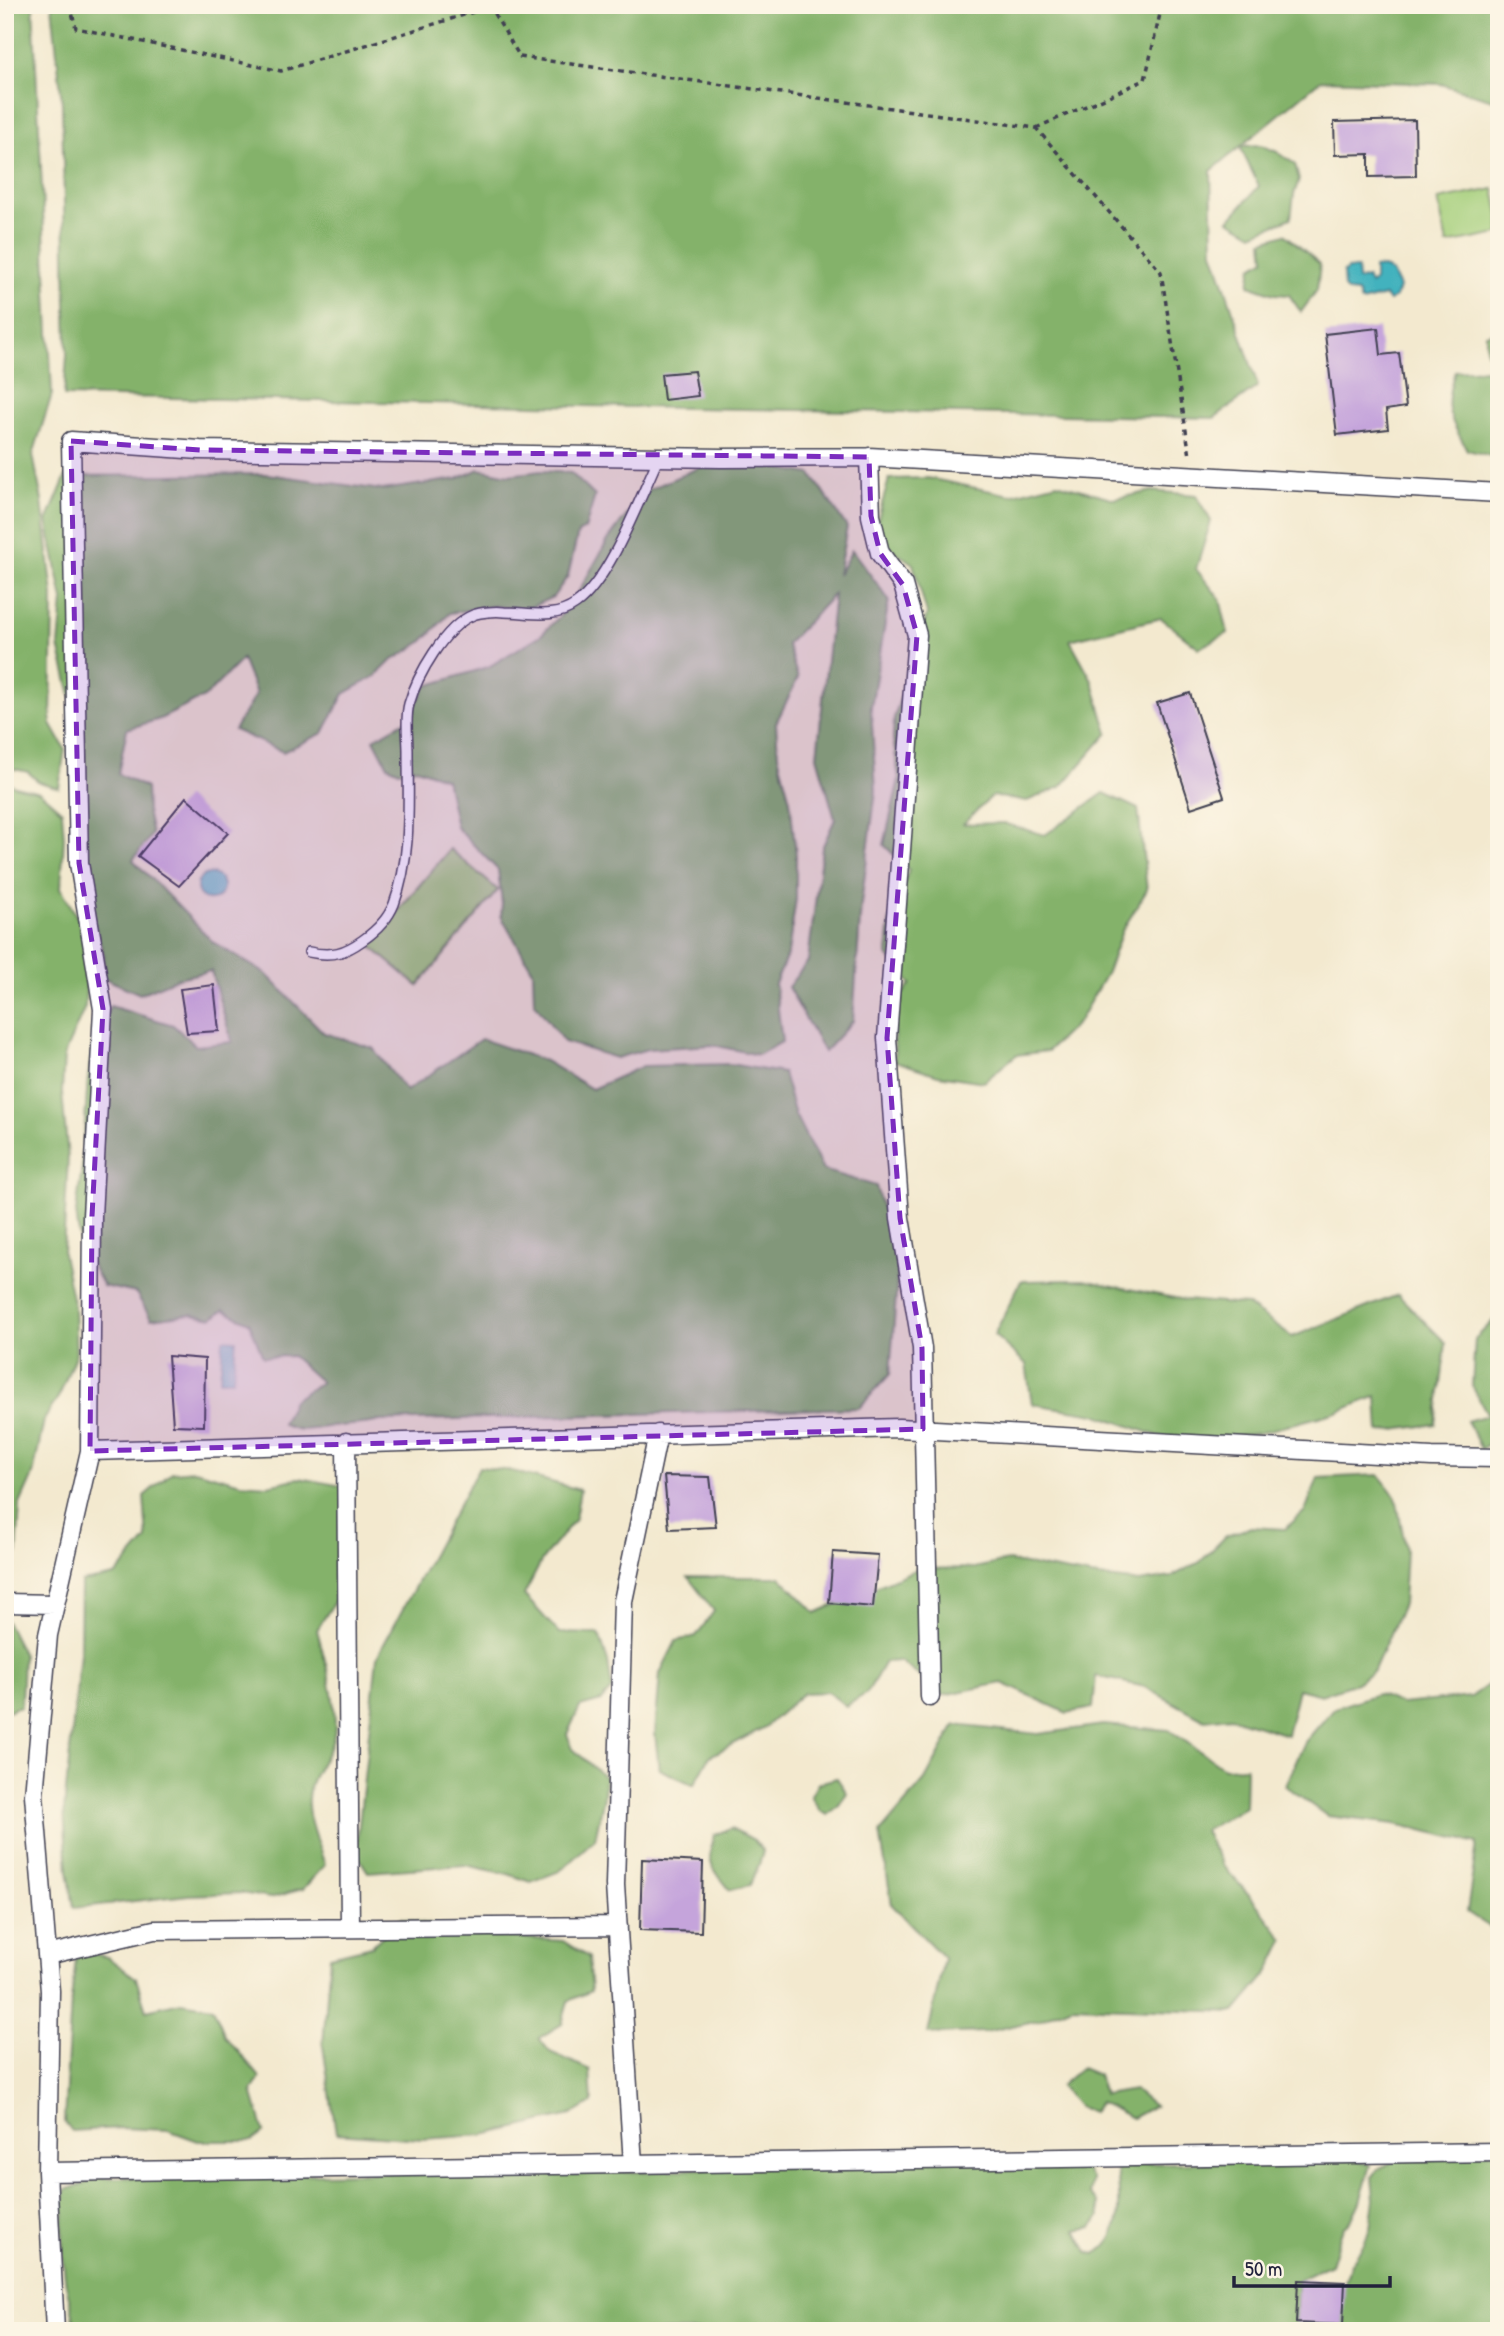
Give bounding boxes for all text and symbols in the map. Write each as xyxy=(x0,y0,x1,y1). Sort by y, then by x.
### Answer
scale bar xyxy=(1234,2245,1390,2289)
text: 50 m xyxy=(1245,2254,1282,2283)

